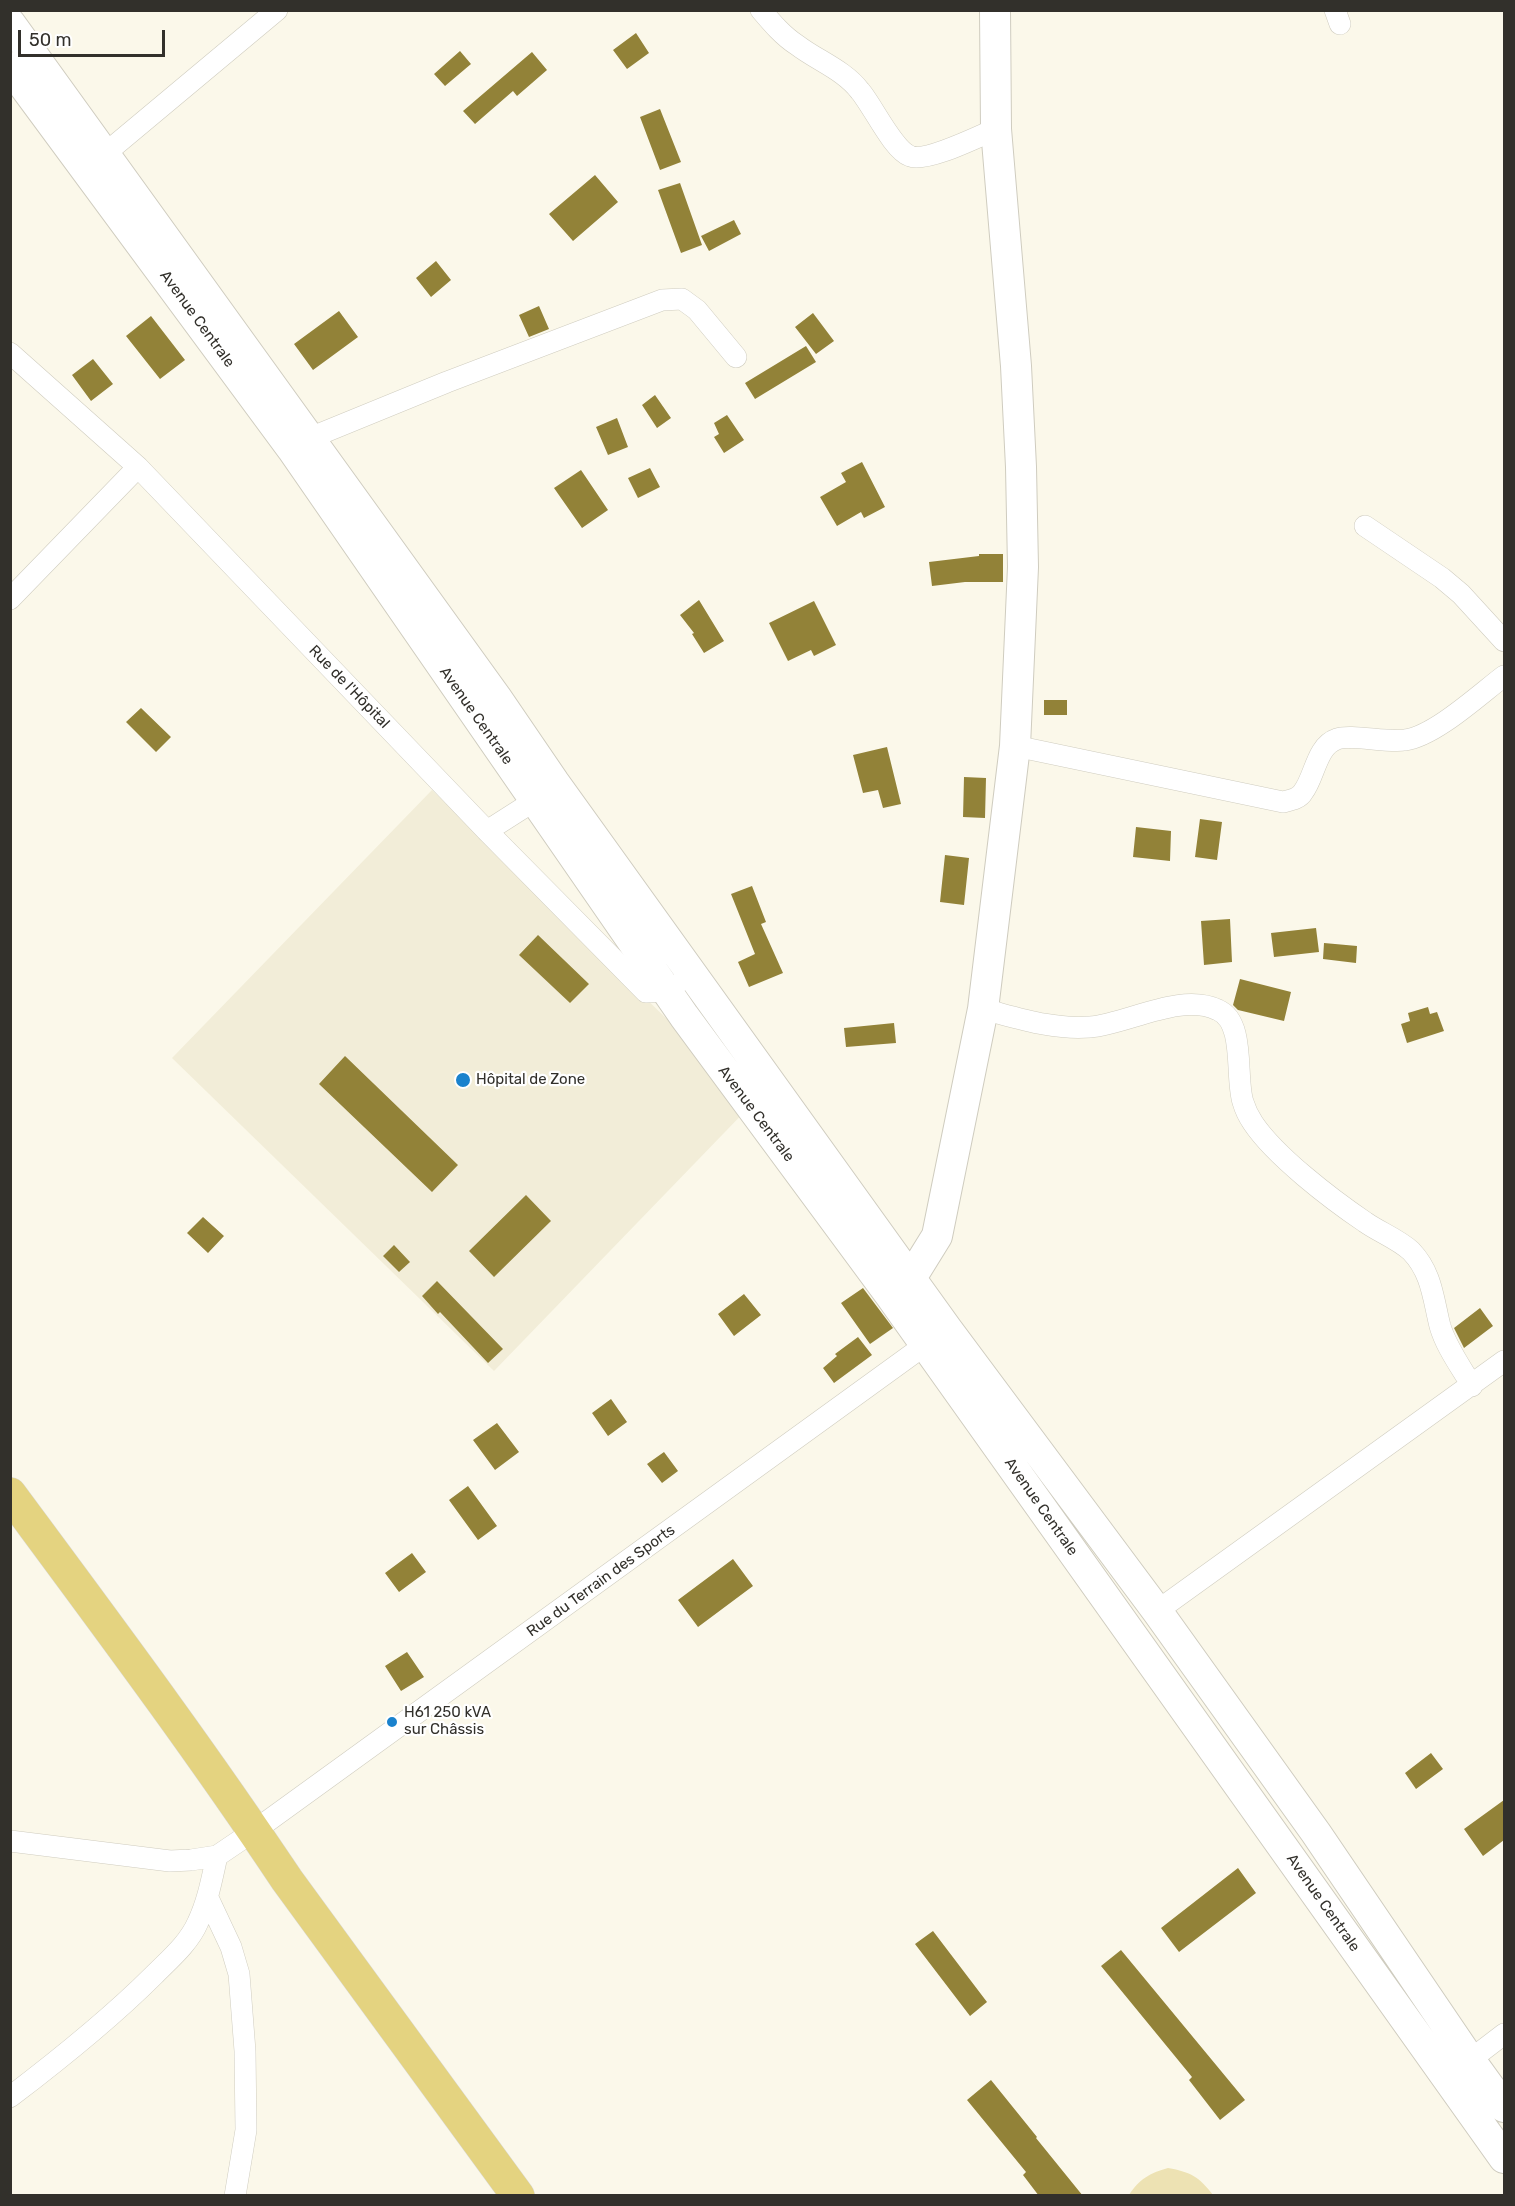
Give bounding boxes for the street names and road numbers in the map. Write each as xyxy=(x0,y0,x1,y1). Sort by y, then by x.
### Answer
street label: Avenue Centrale xyxy=(156,267,238,371)
street label: Rue de l'Hôpital xyxy=(305,642,393,732)
street label: Avenue Centrale xyxy=(436,664,516,768)
street label: Avenue Centrale xyxy=(714,1063,798,1165)
street label: Avenue Centrale xyxy=(1001,1455,1081,1559)
street label: Rue du Terrain des Sports xyxy=(523,1521,679,1641)
street label: Avenue Centrale xyxy=(1283,1851,1363,1955)

